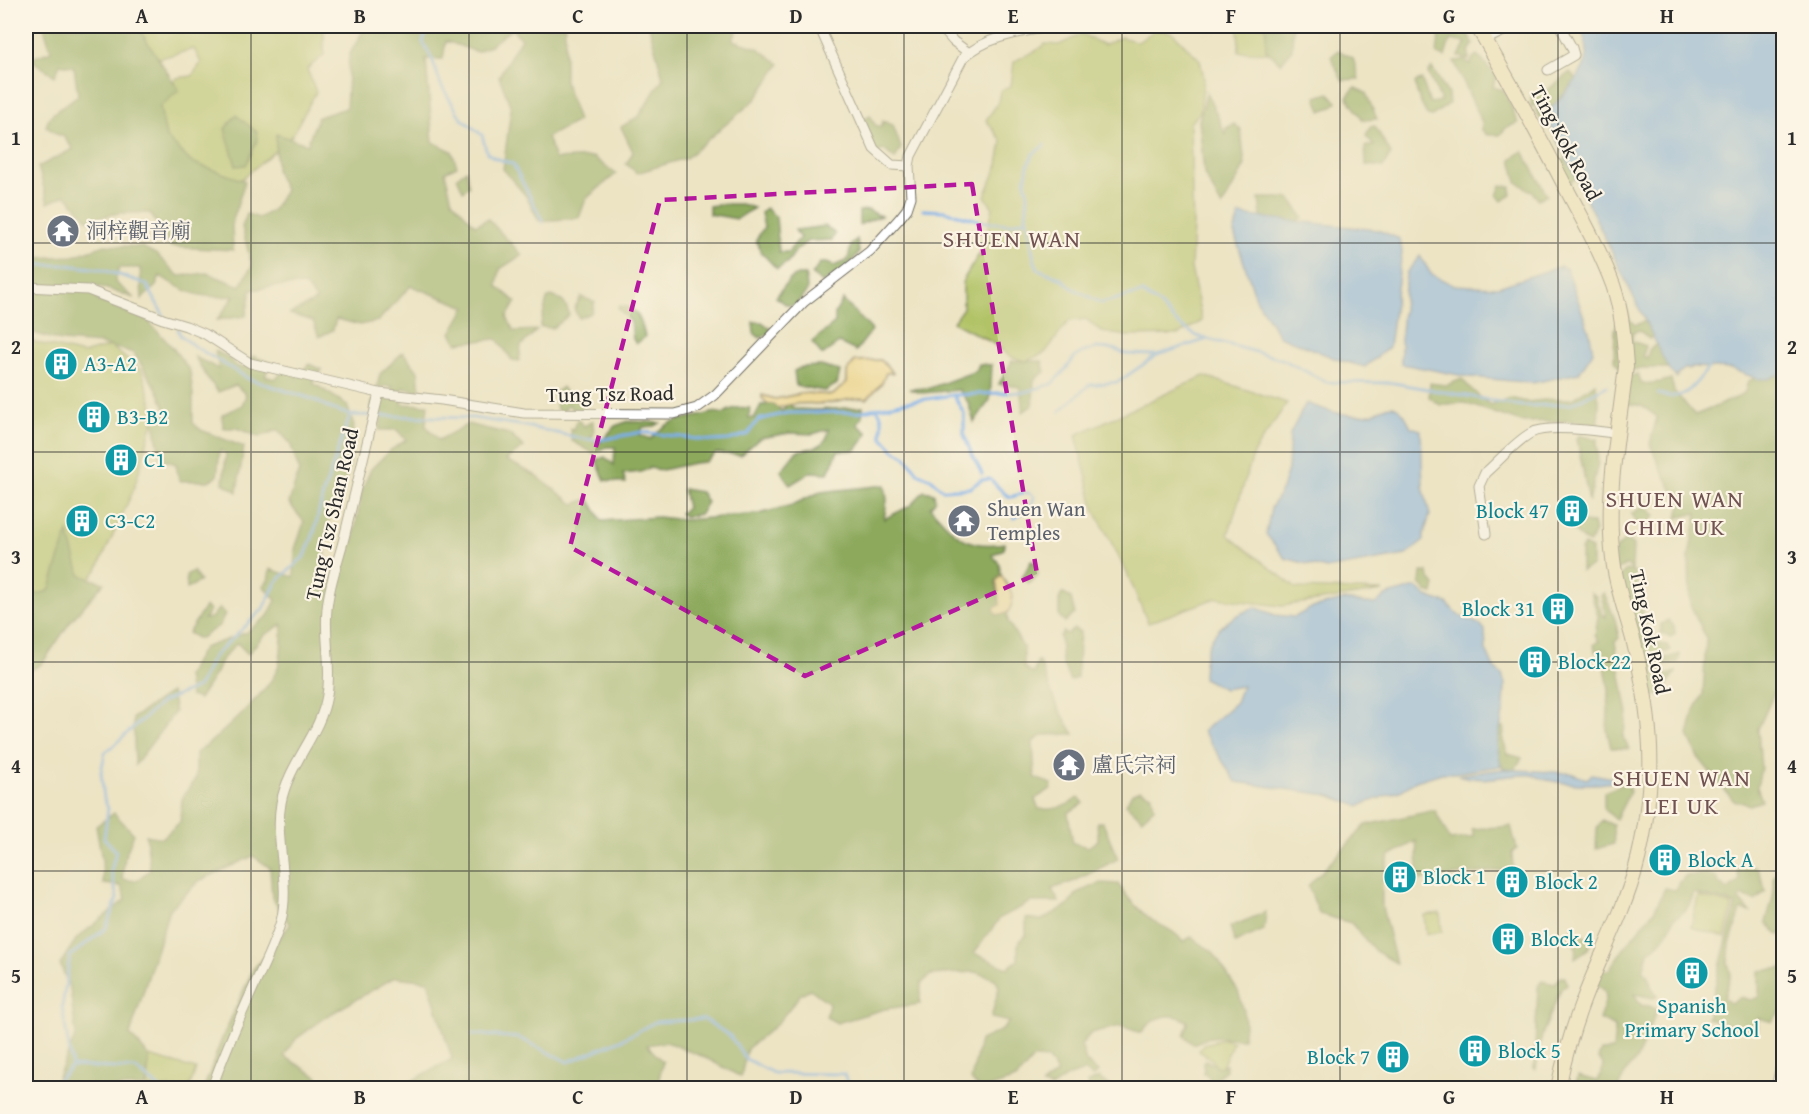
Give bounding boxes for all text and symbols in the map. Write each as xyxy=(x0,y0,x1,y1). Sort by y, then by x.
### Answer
text: A xyxy=(136,1,149,30)
text: B xyxy=(354,1,366,30)
text: C xyxy=(572,1,584,30)
text: D xyxy=(789,1,803,30)
text: E xyxy=(1008,1,1019,30)
text: F xyxy=(1226,1,1236,30)
text: G xyxy=(1443,1,1455,30)
text: H xyxy=(1660,1,1674,30)
street label: Ting Kok Road xyxy=(1523,79,1610,207)
text: 1 xyxy=(11,123,21,152)
text: 1 xyxy=(1787,123,1797,152)
temple icon: 洞梓觀音廟 xyxy=(45,213,81,249)
place label: 洞梓觀音廟 xyxy=(86,215,191,246)
district label: SHUEN WAN xyxy=(943,221,1081,256)
text: 2 xyxy=(11,332,21,361)
text: 2 xyxy=(1787,332,1797,361)
building icon: A3-A2 xyxy=(43,346,79,382)
place label: A3-A2 xyxy=(84,348,137,379)
street label: Tung Tsz Road xyxy=(546,377,675,410)
building icon: B3-B2 xyxy=(76,399,112,435)
place label: B3-B2 xyxy=(117,401,168,432)
street label: Tung Tsz Shan Road xyxy=(297,424,367,603)
building icon: C1 xyxy=(103,442,139,478)
place label: C1 xyxy=(144,444,166,475)
district label: SHUEN WAN CHIM UK xyxy=(1606,481,1744,544)
place label: Shuen Wan Temples xyxy=(987,493,1086,548)
building icon: Block 47 xyxy=(1554,493,1590,529)
place label: Block 47 xyxy=(1476,495,1549,526)
building icon: C3-C2 xyxy=(64,503,100,539)
temple icon: Shuen Wan Temples xyxy=(946,503,982,539)
place label: C3-C2 xyxy=(105,505,155,536)
text: 3 xyxy=(11,542,21,571)
text: 3 xyxy=(1787,542,1797,571)
street label: Ting Kok Road xyxy=(1622,567,1679,698)
building icon: Block 31 xyxy=(1540,591,1576,627)
place label: Block 31 xyxy=(1462,593,1535,624)
building icon: Block 22 xyxy=(1517,644,1553,680)
place label: Block 22 xyxy=(1558,646,1631,677)
temple icon: 盧氏宗祠 xyxy=(1051,747,1087,783)
place label: 盧氏宗祠 xyxy=(1092,749,1176,780)
text: 4 xyxy=(11,751,21,780)
text: 4 xyxy=(1787,751,1797,780)
district label: SHUEN WAN LEI UK xyxy=(1613,760,1751,823)
building icon: Block A xyxy=(1647,842,1683,878)
place label: Block A xyxy=(1688,844,1754,875)
building icon: Block 1 xyxy=(1382,859,1418,895)
place label: Block 1 xyxy=(1423,861,1486,892)
building icon: Block 2 xyxy=(1494,864,1530,900)
place label: Block 2 xyxy=(1535,866,1598,897)
building icon: Block 4 xyxy=(1490,921,1526,957)
place label: Block 4 xyxy=(1531,923,1594,954)
building icon: Spanish Primary School xyxy=(1674,955,1710,991)
text: 5 xyxy=(11,961,21,990)
text: 5 xyxy=(1787,961,1797,990)
place label: Spanish Primary School xyxy=(1624,990,1760,1045)
building icon: Block 5 xyxy=(1457,1033,1493,1069)
place label: Block 5 xyxy=(1498,1035,1561,1066)
building icon: Block 7 xyxy=(1375,1039,1411,1075)
place label: Block 7 xyxy=(1307,1041,1370,1072)
text: A xyxy=(136,1082,149,1111)
text: B xyxy=(354,1082,366,1111)
text: C xyxy=(572,1082,584,1111)
text: D xyxy=(789,1082,803,1111)
text: E xyxy=(1008,1082,1019,1111)
text: F xyxy=(1226,1082,1236,1111)
text: G xyxy=(1443,1082,1455,1111)
text: H xyxy=(1660,1082,1674,1111)

